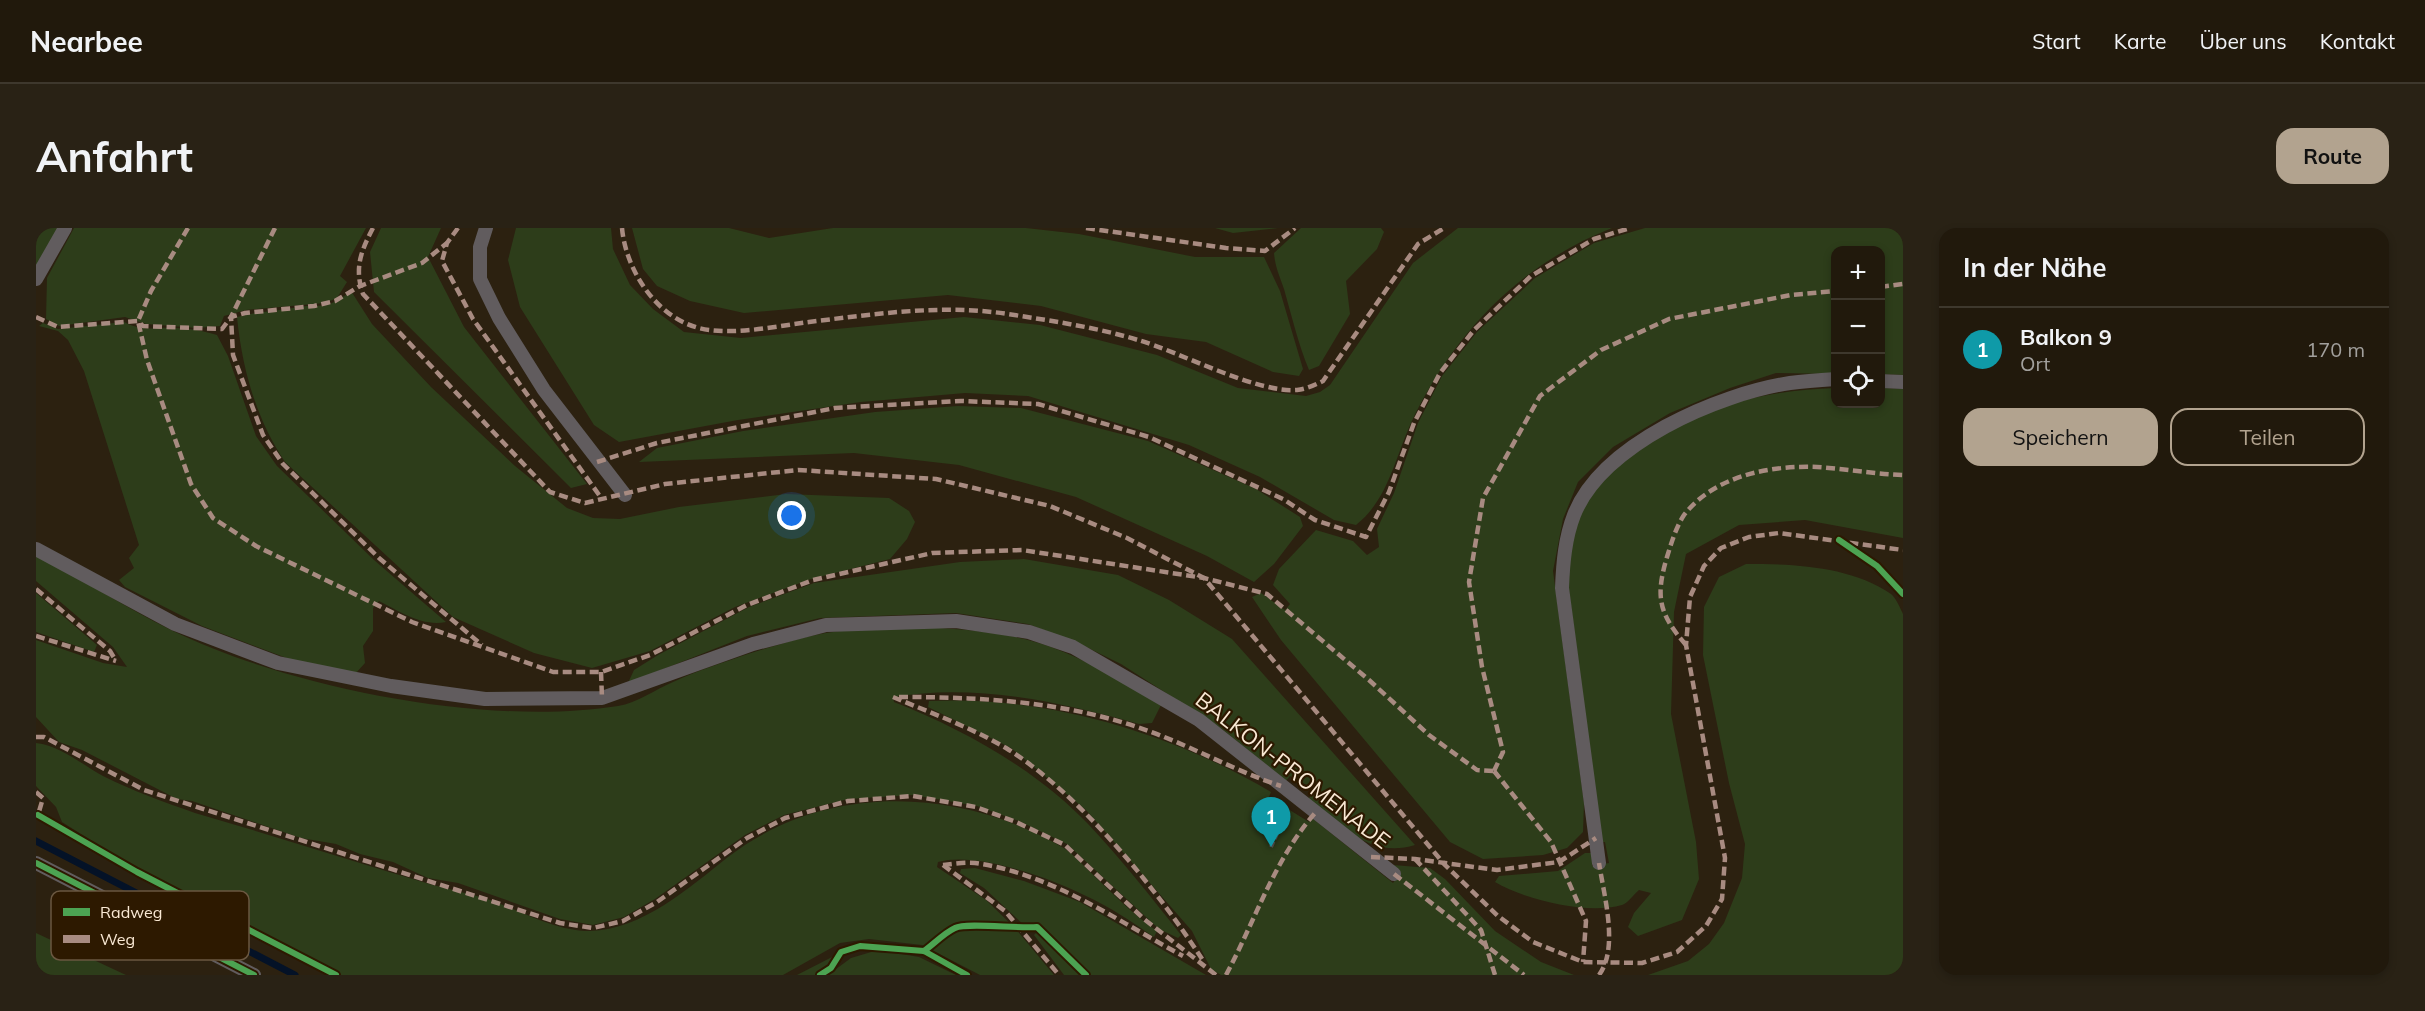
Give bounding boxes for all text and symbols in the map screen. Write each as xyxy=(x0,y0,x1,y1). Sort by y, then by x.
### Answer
text: Nearbee xyxy=(30,24,143,59)
text: Start xyxy=(2032,28,2081,54)
text: Karte xyxy=(2114,28,2166,54)
text: Über uns xyxy=(2199,28,2287,54)
text: Kontakt xyxy=(2320,28,2395,54)
button: Route xyxy=(2276,128,2389,184)
text: Anfahrt xyxy=(36,130,193,183)
map controls xyxy=(1831,246,1885,408)
button: + xyxy=(1831,246,1885,300)
text: In der Nähe xyxy=(1963,251,2107,284)
button: − xyxy=(1831,300,1885,354)
text: Balkon 9 xyxy=(2020,323,2112,351)
text: 1 xyxy=(1977,337,1989,362)
text: 170 m xyxy=(2306,337,2365,362)
text: Ort xyxy=(2020,351,2050,376)
button: locate xyxy=(1831,354,1885,408)
button: Speichern xyxy=(1963,408,2158,466)
button: Teilen xyxy=(2170,408,2365,466)
your location xyxy=(777,501,806,530)
street label: BALKON-PROMENADE xyxy=(1190,685,1396,855)
pin: 1 xyxy=(1252,798,1290,847)
legend xyxy=(51,891,249,960)
text: Radweg xyxy=(100,902,162,922)
text: Weg xyxy=(100,929,135,949)

